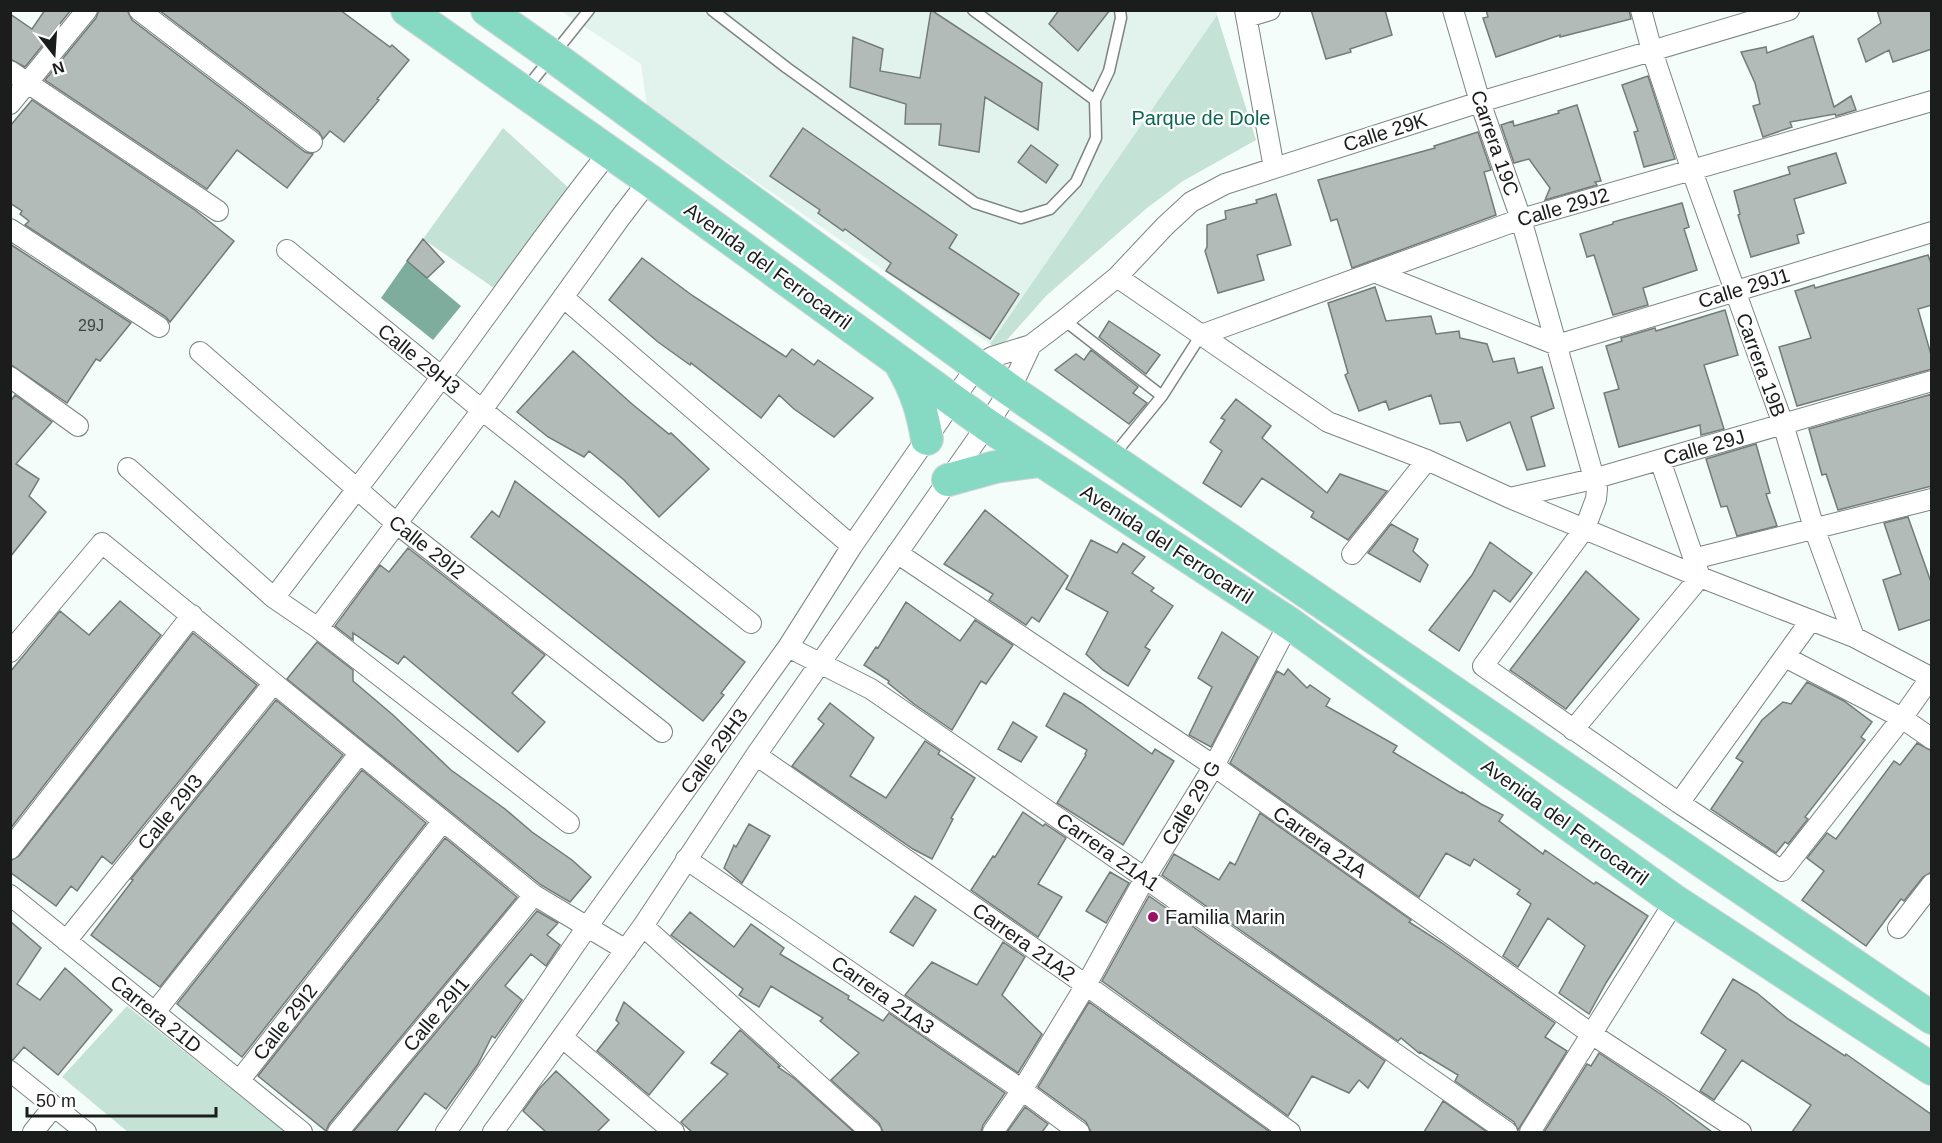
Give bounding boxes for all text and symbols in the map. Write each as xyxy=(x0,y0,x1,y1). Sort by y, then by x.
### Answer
north arrow xyxy=(24,24,84,84)
text: N xyxy=(50,58,66,78)
street label: Carrera 19C xyxy=(1467,87,1523,199)
park label: Parque de Dole xyxy=(1132,107,1270,129)
street label: Calle 29K xyxy=(1340,108,1430,156)
street label: Calle 29J2 xyxy=(1515,183,1611,231)
street label: Avenida del Ferrocarril xyxy=(680,198,856,334)
street label: Calle 29J1 xyxy=(1696,264,1792,312)
street label: Carrera 19B xyxy=(1732,310,1790,420)
house number: 29J xyxy=(78,317,104,334)
street label: Calle 29H3 xyxy=(374,319,464,399)
street label: Calle 29J xyxy=(1661,425,1747,469)
street label: Avenida del Ferrocarril xyxy=(1077,480,1257,608)
street label: Calle 29I2 xyxy=(385,511,469,583)
street label: Calle 29H3 xyxy=(676,705,752,797)
street label: Avenida del Ferrocarril xyxy=(1477,754,1653,890)
street label: Calle 29 G xyxy=(1157,757,1225,849)
street label: Calle 29I3 xyxy=(133,770,207,854)
street label: Carrera 21A xyxy=(1269,802,1371,883)
street label: Carrera 21A1 xyxy=(1053,809,1163,895)
street label: Carrera 21A2 xyxy=(969,899,1079,985)
place label: Familia Marin xyxy=(1165,906,1285,928)
marker: Familia Marin xyxy=(1146,910,1160,924)
street label: Carrera 21A3 xyxy=(828,952,938,1038)
street label: Carrera 21D xyxy=(106,971,206,1057)
street label: Calle 29I1 xyxy=(399,972,473,1056)
street label: Calle 29I2 xyxy=(249,980,321,1064)
scale bar xyxy=(27,1080,216,1118)
text: 50 m xyxy=(36,1091,76,1111)

